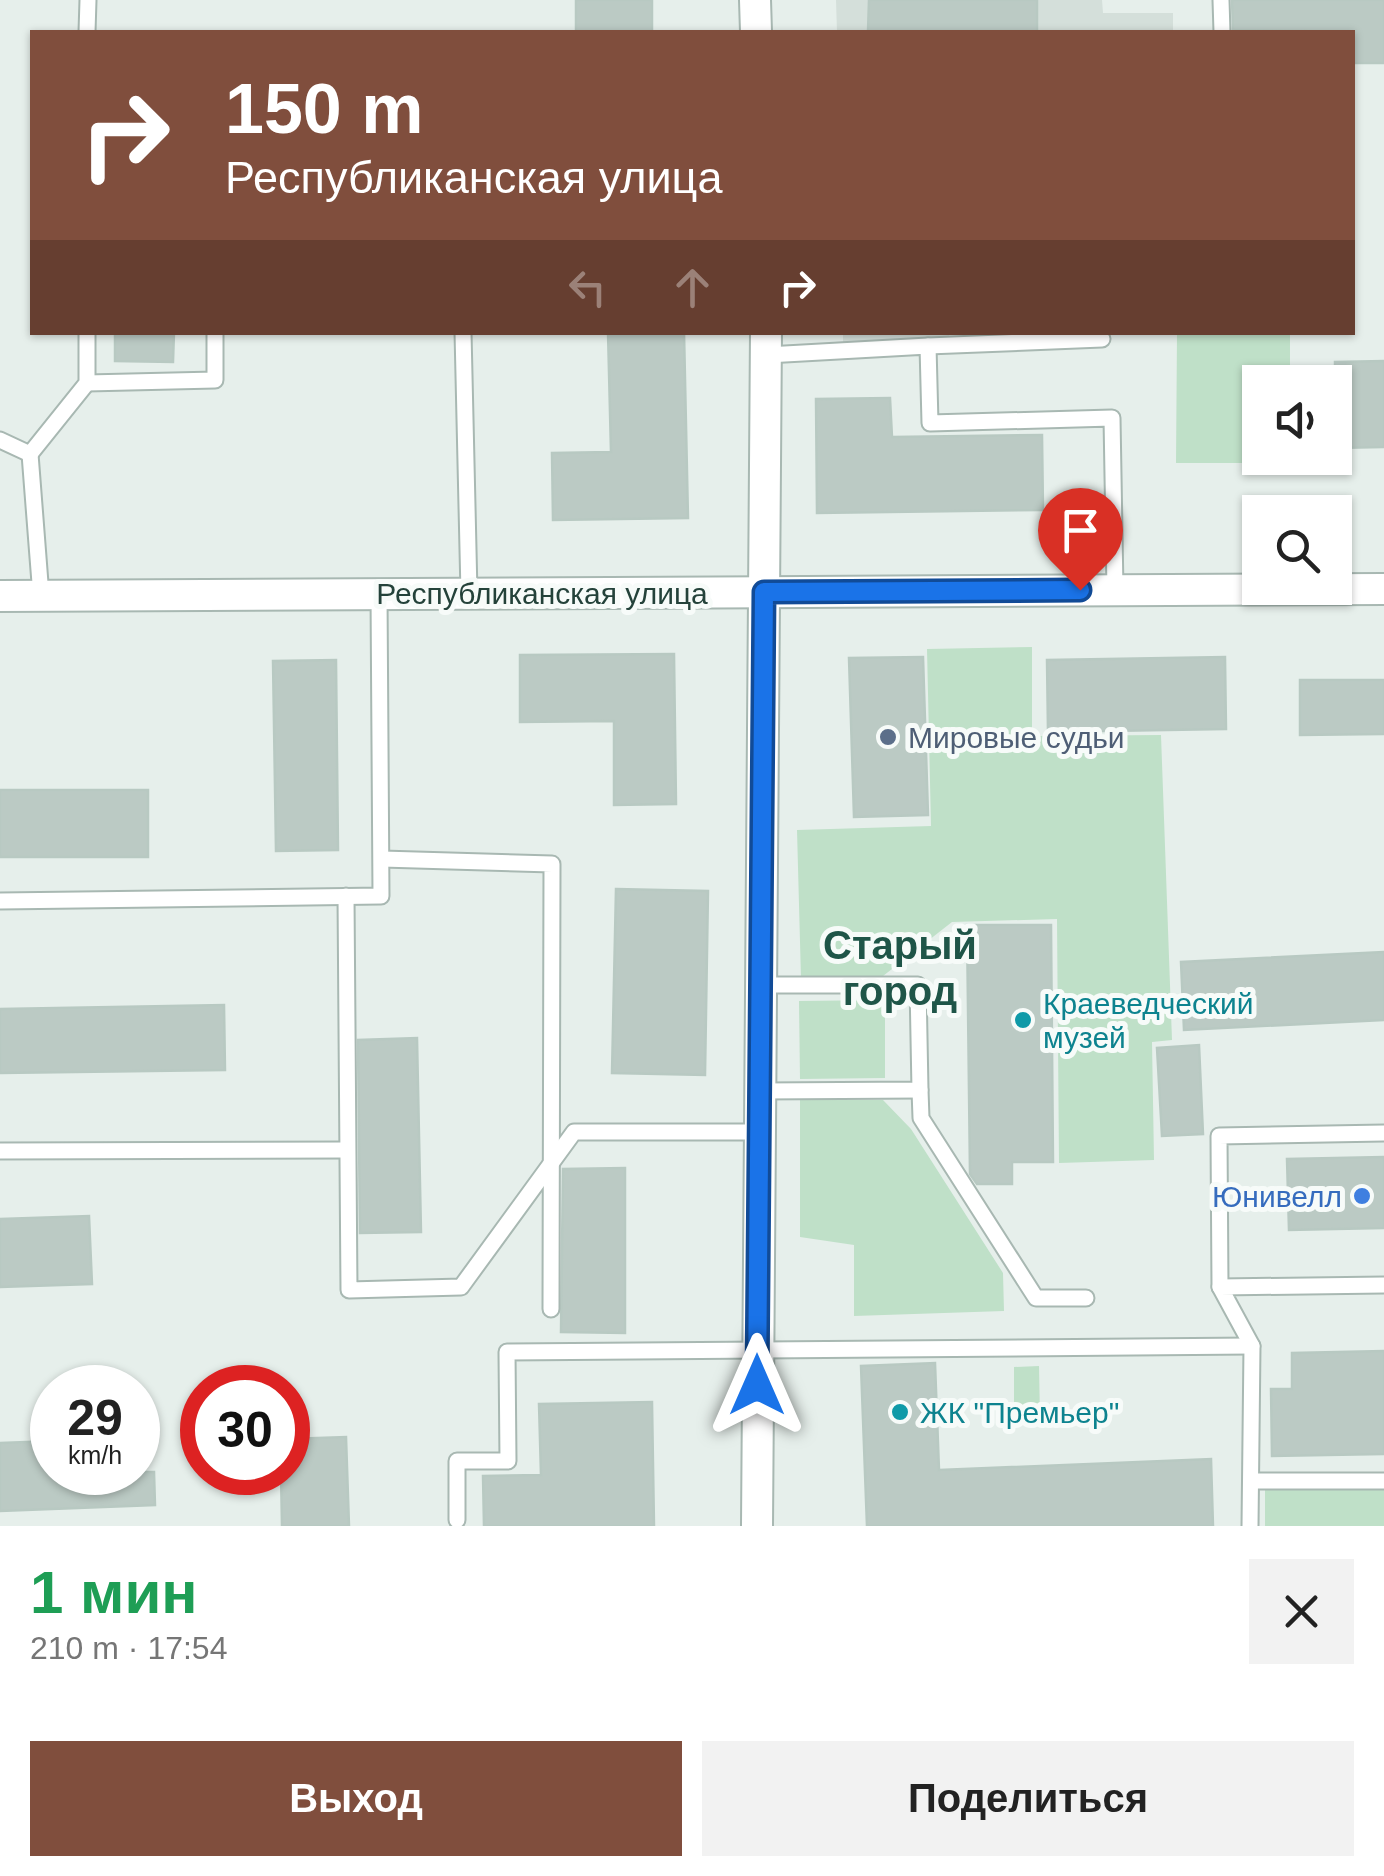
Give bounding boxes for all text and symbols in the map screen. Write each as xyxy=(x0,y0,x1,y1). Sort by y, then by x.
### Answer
icon: right xyxy=(60,70,190,200)
text: 150 m xyxy=(225,70,423,148)
text: Республиканская улица xyxy=(225,152,722,203)
icon: left xyxy=(560,260,615,315)
icon: ahead xyxy=(665,260,720,315)
icon: right xyxy=(770,260,825,315)
map controls xyxy=(1242,365,1352,605)
button: sound xyxy=(1242,365,1352,475)
pin xyxy=(1038,488,1123,591)
button: search xyxy=(1242,495,1352,605)
icon: arrive xyxy=(1053,503,1108,558)
street label: Республиканская улица xyxy=(376,577,708,610)
place label: Мировые судьи xyxy=(908,721,1125,754)
marker: Мировые судьи xyxy=(877,726,899,748)
district label: Старый город xyxy=(823,923,977,1013)
place label: Краеведческий музей xyxy=(1043,987,1254,1054)
marker: Краеведческий музей xyxy=(1012,1009,1034,1031)
place label: Юнивелл xyxy=(1212,1180,1342,1213)
marker: Юнивелл xyxy=(1351,1185,1373,1207)
position arrow xyxy=(705,1333,809,1437)
speed limit sign: 30 xyxy=(180,1365,310,1495)
text: 29 xyxy=(67,1390,123,1446)
place label: ЖК "Премьер" xyxy=(920,1396,1119,1429)
marker: ЖК "Премьер" xyxy=(889,1401,911,1423)
text: km/h xyxy=(68,1441,122,1469)
text: 1 мин xyxy=(30,1559,198,1626)
button: close xyxy=(1249,1559,1354,1664)
text: 210 m · 17:54 xyxy=(30,1630,227,1666)
button: Выход xyxy=(30,1741,682,1856)
button: Поделиться xyxy=(702,1741,1354,1856)

